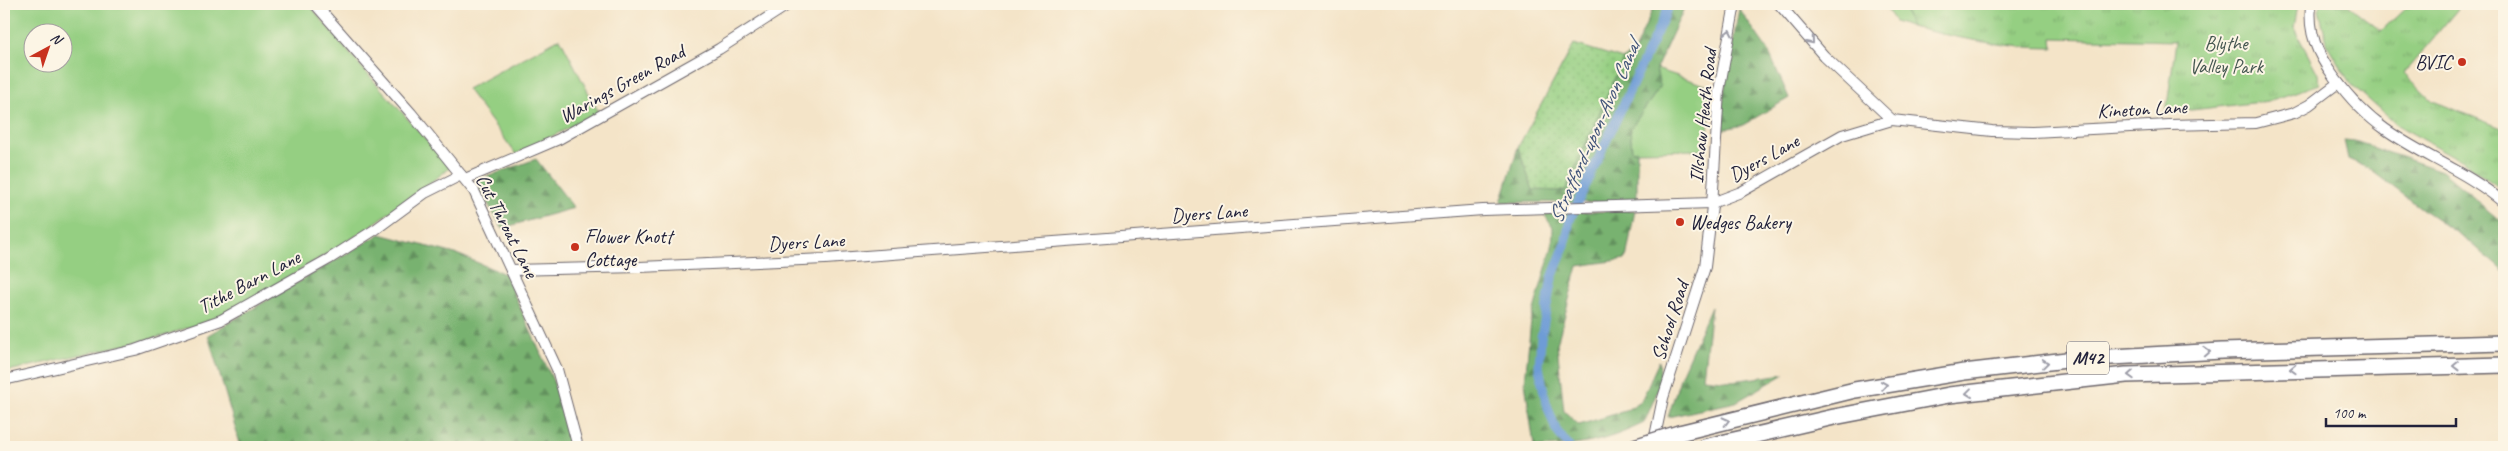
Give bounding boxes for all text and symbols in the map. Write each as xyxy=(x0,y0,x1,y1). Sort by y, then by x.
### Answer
north arrow xyxy=(22,22,72,72)
text: N xyxy=(47,29,67,49)
one-way arrow xyxy=(1724,29,1734,38)
water label: Stratford-upon-Avon Canal xyxy=(1542,30,1649,227)
park label: Blythe Valley Park xyxy=(2189,31,2265,79)
one-way arrow xyxy=(1805,35,1813,44)
street label: Warings Green Road xyxy=(555,38,692,129)
street label: Illshaw Heath Road xyxy=(1684,45,1723,184)
place label: BVIC xyxy=(2415,50,2454,75)
marker: BVIC xyxy=(2456,56,2468,68)
street label: Kineton Lane xyxy=(2097,94,2189,124)
street label: Dyers Lane xyxy=(1725,128,1805,187)
street label: Cut Throat Lane xyxy=(470,170,544,283)
street label: Dyers Lane xyxy=(1170,198,1249,228)
place label: Wedges Bakery xyxy=(1690,210,1793,235)
marker: Wedges Bakery xyxy=(1674,216,1686,228)
place label: Flower Knott Cottage xyxy=(585,224,676,272)
street label: Dyers Lane xyxy=(767,227,846,256)
marker: Flower Knott Cottage xyxy=(569,241,581,253)
street label: Tithe Barn Lane xyxy=(194,244,306,319)
street label: School Road xyxy=(1645,275,1696,364)
road number: M42 xyxy=(2067,342,2109,374)
one-way arrow xyxy=(2204,346,2212,357)
one-way arrow xyxy=(2042,358,2050,369)
one-way arrow xyxy=(2451,361,2459,372)
one-way arrow xyxy=(2289,364,2297,375)
one-way arrow xyxy=(2126,370,2134,380)
one-way arrow xyxy=(1881,380,1889,391)
one-way arrow xyxy=(1965,387,1973,398)
scale bar xyxy=(2326,396,2456,428)
text: 100 m xyxy=(2333,404,2367,423)
one-way arrow xyxy=(1721,416,1730,427)

